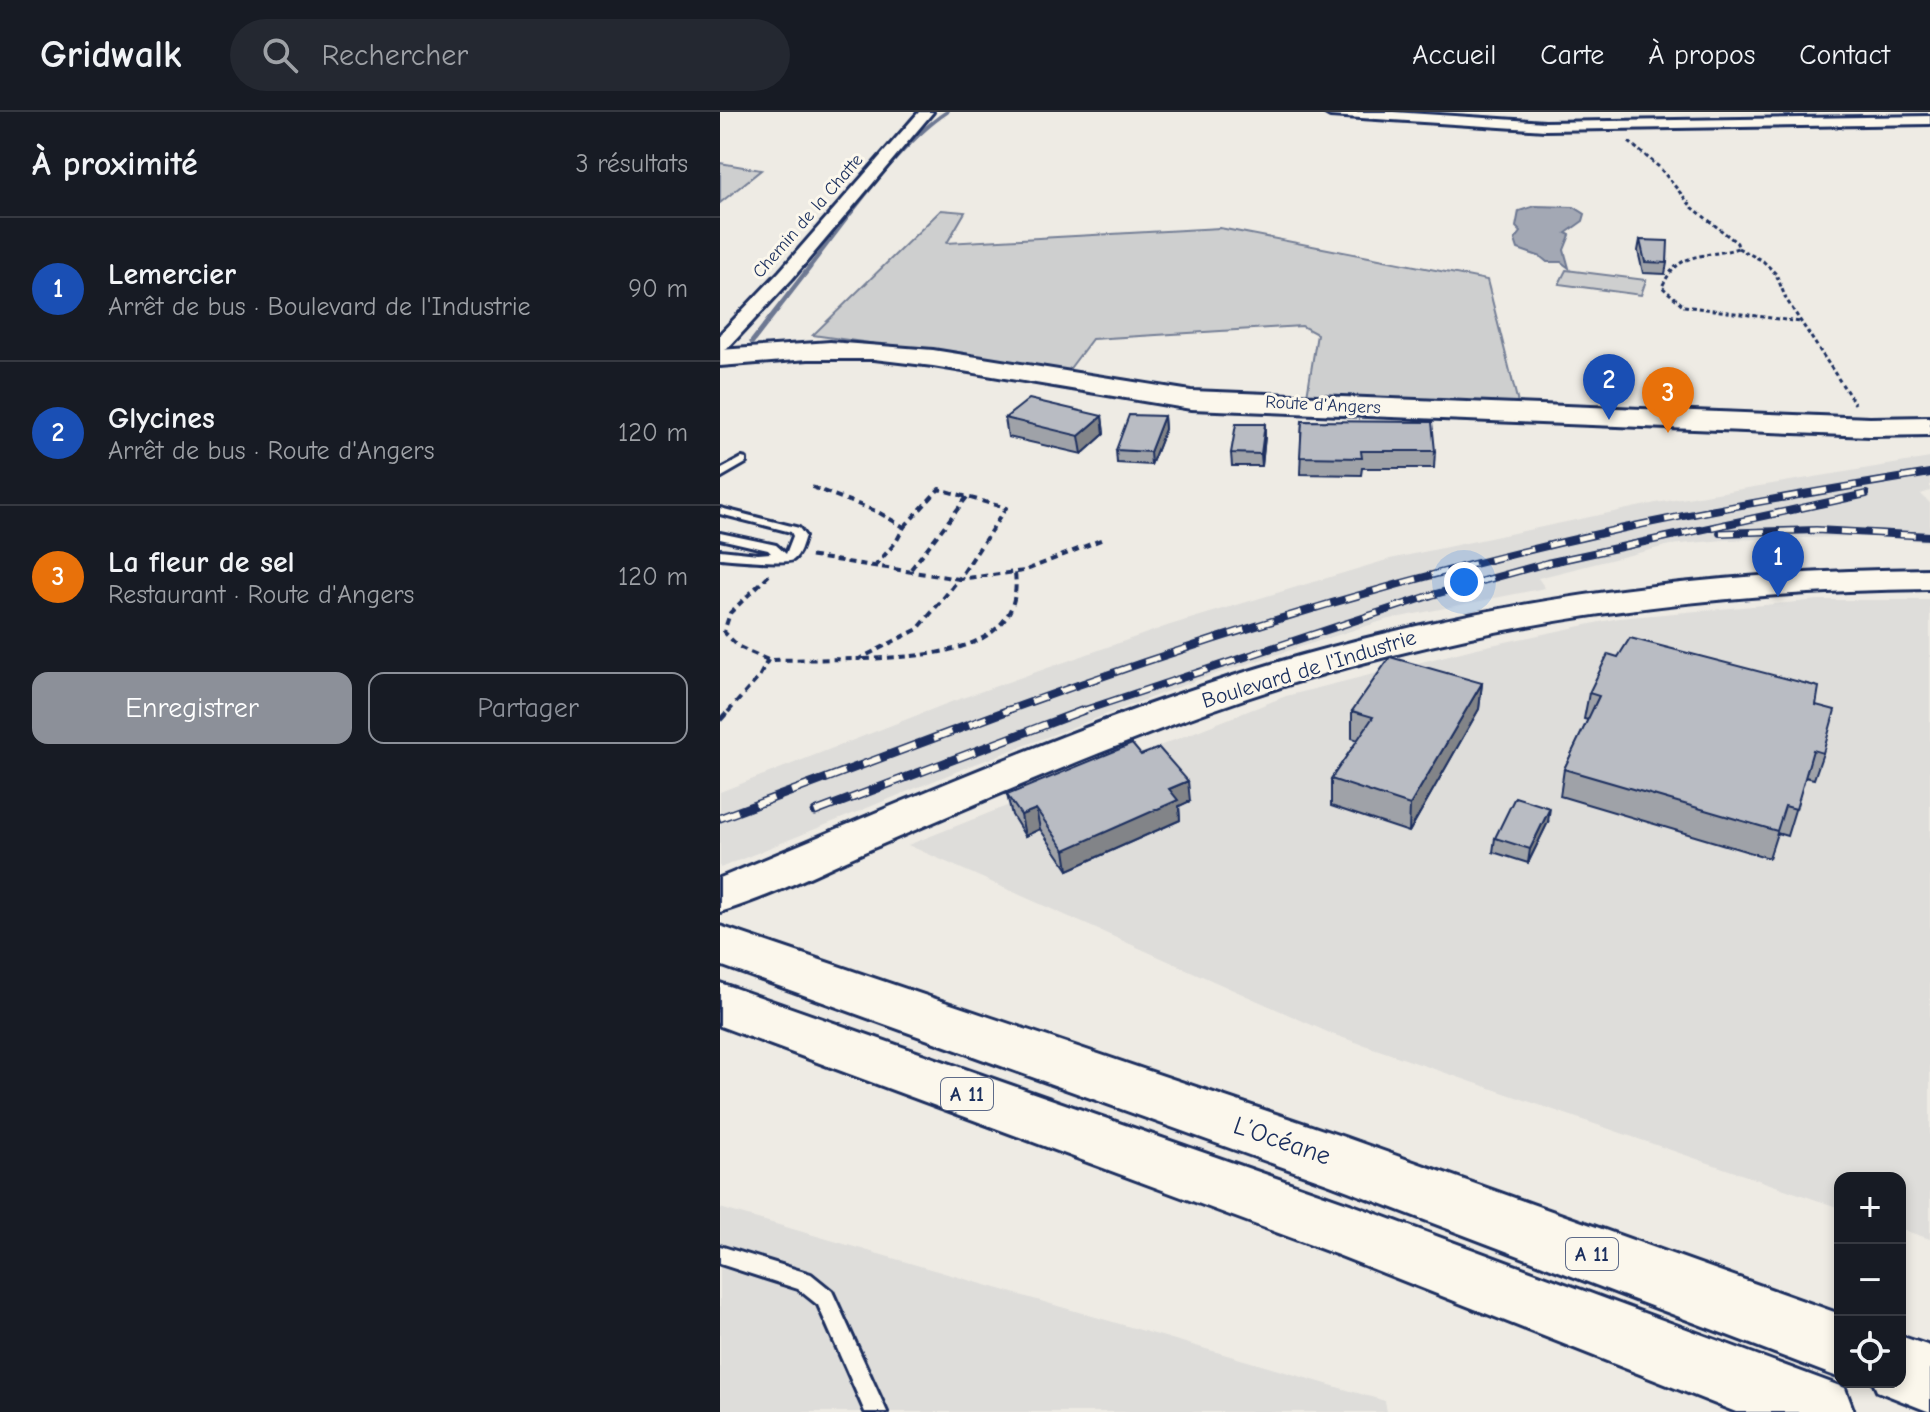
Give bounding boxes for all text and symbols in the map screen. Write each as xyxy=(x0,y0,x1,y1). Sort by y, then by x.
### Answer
search box xyxy=(230,19,790,91)
text: Gridwalk xyxy=(40,33,182,77)
icon: search xyxy=(258,33,302,77)
text: Rechercher xyxy=(322,38,468,73)
text: Accueil xyxy=(1412,39,1496,71)
text: Carte xyxy=(1540,39,1604,71)
text: À propos xyxy=(1648,39,1755,71)
text: Contact xyxy=(1799,39,1890,71)
text: À proximité xyxy=(32,144,198,184)
text: 3 résultats xyxy=(575,149,688,179)
street label: Chemin de la Chatte xyxy=(748,150,868,282)
text: Lemercier xyxy=(108,257,236,292)
text: 1 xyxy=(53,274,63,304)
text: 90 m xyxy=(628,274,688,304)
text: Arrêt de bus · Boulevard de l'Industrie xyxy=(108,292,531,322)
pin: 2 xyxy=(1583,354,1635,420)
pin: 3 xyxy=(1642,367,1694,433)
street label: Route d'Angers xyxy=(1265,391,1381,419)
text: Glycines xyxy=(108,401,215,436)
text: 2 xyxy=(52,418,64,448)
text: 120 m xyxy=(618,418,688,448)
text: Arrêt de bus · Route d'Angers xyxy=(108,436,434,466)
pin: 1 xyxy=(1752,531,1804,597)
text: La fleur de sel xyxy=(108,545,295,580)
text: 3 xyxy=(52,562,64,592)
text: 120 m xyxy=(618,562,688,592)
your location xyxy=(1444,562,1484,602)
text: Restaurant · Route d'Angers xyxy=(108,580,414,610)
street label: Boulevard de l'Industrie xyxy=(1199,624,1419,714)
button: Enregistrer xyxy=(32,672,352,744)
button: Partager xyxy=(368,672,688,744)
road number: A 11 xyxy=(941,1078,993,1110)
street label: L’Océane xyxy=(1229,1110,1335,1172)
map controls xyxy=(1834,1172,1906,1388)
button: + xyxy=(1834,1172,1906,1244)
road number: A 11 xyxy=(1566,1238,1618,1270)
button: − xyxy=(1834,1244,1906,1316)
button: locate xyxy=(1834,1316,1906,1388)

